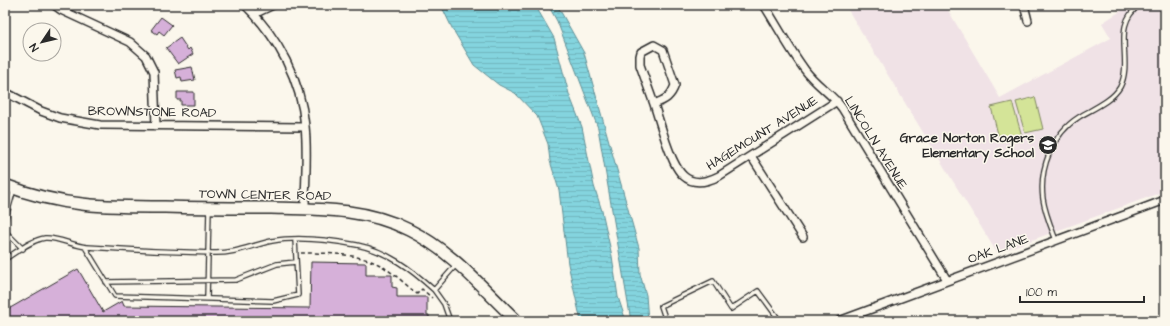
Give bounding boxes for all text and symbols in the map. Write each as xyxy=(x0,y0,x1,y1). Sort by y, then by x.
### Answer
north arrow xyxy=(22,22,62,62)
text: N xyxy=(26,40,42,55)
street label: HAGEMOUNT AVENUE xyxy=(703,91,821,175)
street label: LINCOLN AVENUE xyxy=(840,93,912,193)
street label: BROWNSTONE ROAD xyxy=(88,102,217,122)
place label: Grace Norton Rogers Elementary School xyxy=(900,129,1034,163)
school or university icon: Grace Norton Rogers Elementary School xyxy=(1037,134,1059,156)
street label: TOWN CENTER ROAD xyxy=(199,185,332,205)
street label: OAK LANE xyxy=(965,230,1031,268)
scale bar xyxy=(1020,278,1144,304)
text: 100 m xyxy=(1026,284,1057,301)

